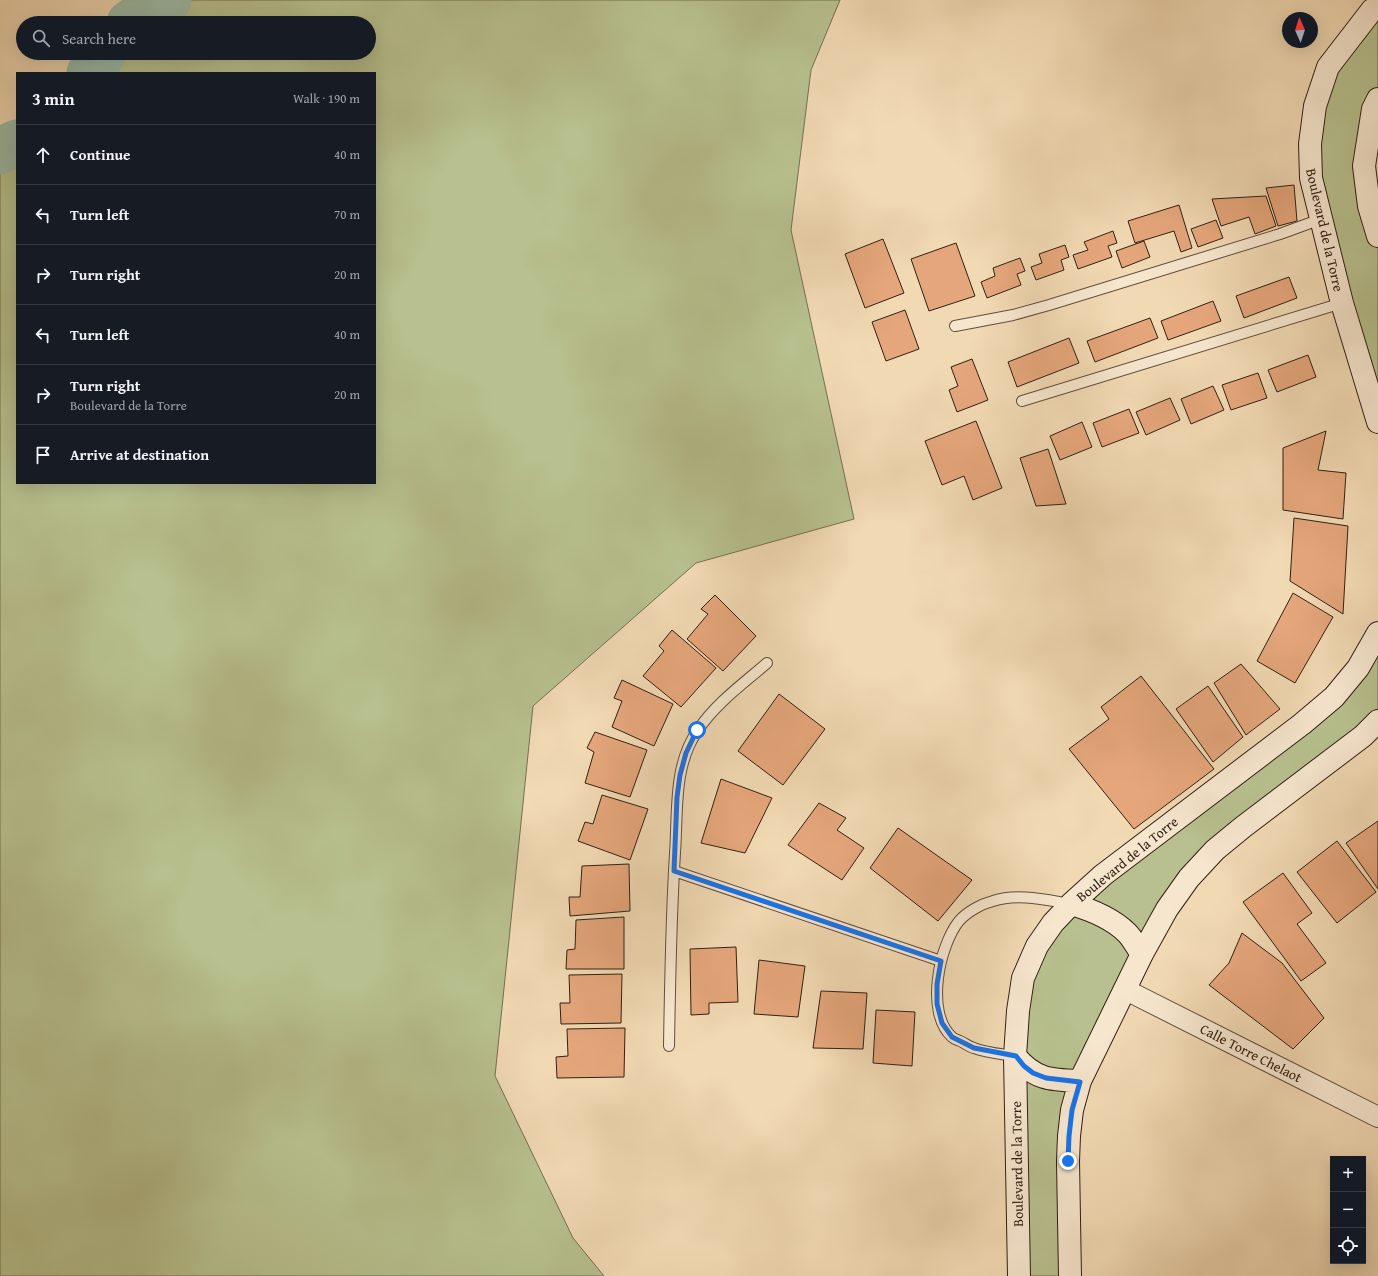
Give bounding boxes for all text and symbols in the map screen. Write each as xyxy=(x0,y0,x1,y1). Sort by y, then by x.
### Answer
north arrow xyxy=(1282,12,1318,48)
search box xyxy=(16,16,376,60)
icon: search xyxy=(30,27,52,49)
text: Search here xyxy=(62,28,136,49)
text: 3 min xyxy=(32,86,74,111)
text: Walk · 190 m xyxy=(293,89,360,108)
icon: ahead xyxy=(32,144,54,166)
text: Continue xyxy=(70,144,131,165)
text: 40 m xyxy=(334,145,360,164)
street label: Boulevard de la Torre xyxy=(1301,166,1349,294)
icon: left xyxy=(32,204,54,226)
text: Turn left xyxy=(70,204,129,225)
text: 70 m xyxy=(334,205,360,224)
icon: right xyxy=(32,264,54,286)
text: Turn right xyxy=(70,264,141,285)
text: 20 m xyxy=(334,265,360,284)
icon: left xyxy=(32,324,54,346)
text: Turn left xyxy=(70,324,129,345)
text: 40 m xyxy=(334,325,360,344)
text: Turn right xyxy=(70,375,141,396)
icon: right xyxy=(32,384,54,406)
text: 20 m xyxy=(334,385,360,404)
text: Boulevard de la Torre xyxy=(70,396,187,415)
icon: arrive xyxy=(32,444,54,466)
text: Arrive at destination xyxy=(70,444,209,465)
route start xyxy=(688,721,706,739)
street label: Boulevard de la Torre xyxy=(1072,811,1182,906)
street label: Calle Torre Chelaot xyxy=(1197,1019,1305,1087)
street label: Boulevard de la Torre xyxy=(1006,1101,1028,1227)
route end xyxy=(1059,1152,1077,1170)
map controls xyxy=(1330,1156,1366,1264)
button: + xyxy=(1330,1156,1366,1192)
button: − xyxy=(1330,1192,1366,1228)
button: locate xyxy=(1330,1228,1366,1264)

